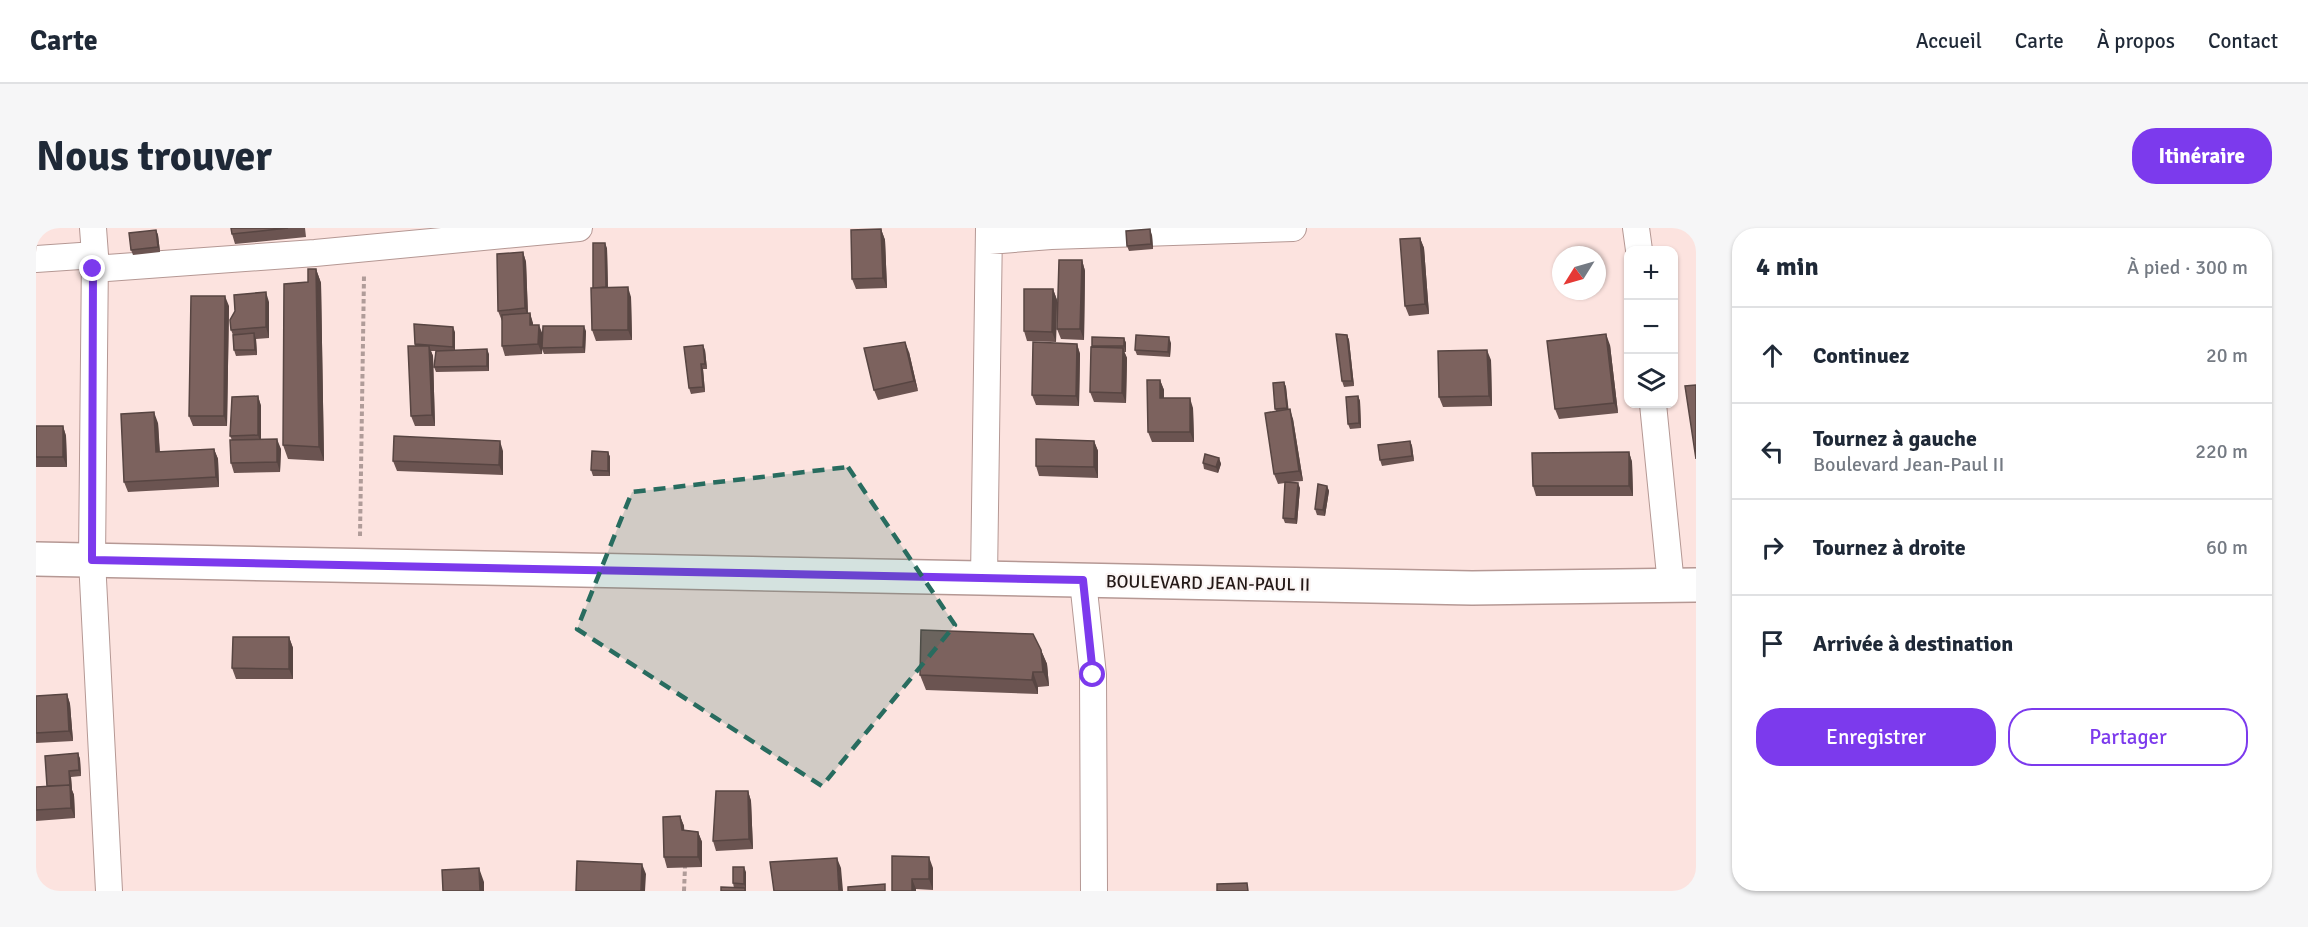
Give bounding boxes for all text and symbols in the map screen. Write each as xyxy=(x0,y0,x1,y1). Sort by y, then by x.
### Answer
text: Carte xyxy=(30,24,98,58)
text: Accueil xyxy=(1916,28,1982,54)
text: Carte xyxy=(2015,28,2064,54)
text: À propos xyxy=(2097,28,2175,54)
text: Contact xyxy=(2208,28,2278,54)
button: Itinéraire xyxy=(2132,128,2272,184)
text: Nous trouver xyxy=(36,131,272,182)
north arrow xyxy=(1552,246,1606,300)
map controls xyxy=(1624,246,1678,408)
button: + xyxy=(1624,246,1678,300)
text: 4 min xyxy=(1756,251,1819,283)
route end xyxy=(79,255,105,281)
text: À pied · 300 m xyxy=(2127,255,2248,280)
button: − xyxy=(1624,300,1678,354)
icon: ahead xyxy=(1756,339,1789,372)
text: Continuez xyxy=(1813,342,1909,369)
text: 20 m xyxy=(2206,343,2248,368)
button: layers xyxy=(1624,354,1678,408)
text: Tournez à gauche xyxy=(1813,425,1977,452)
icon: left xyxy=(1756,435,1789,468)
text: 220 m xyxy=(2195,439,2248,464)
text: Boulevard Jean-Paul II xyxy=(1813,452,2004,477)
icon: right xyxy=(1756,531,1789,564)
text: Tournez à droite xyxy=(1813,534,1966,561)
text: 60 m xyxy=(2206,535,2248,560)
street label: BOULEVARD JEAN-PAUL II xyxy=(1106,570,1310,596)
icon: arrive xyxy=(1756,627,1789,660)
text: Arrivée à destination xyxy=(1813,630,2013,657)
route start xyxy=(1079,661,1105,687)
button: Enregistrer xyxy=(1756,708,1996,766)
button: Partager xyxy=(2008,708,2248,766)

